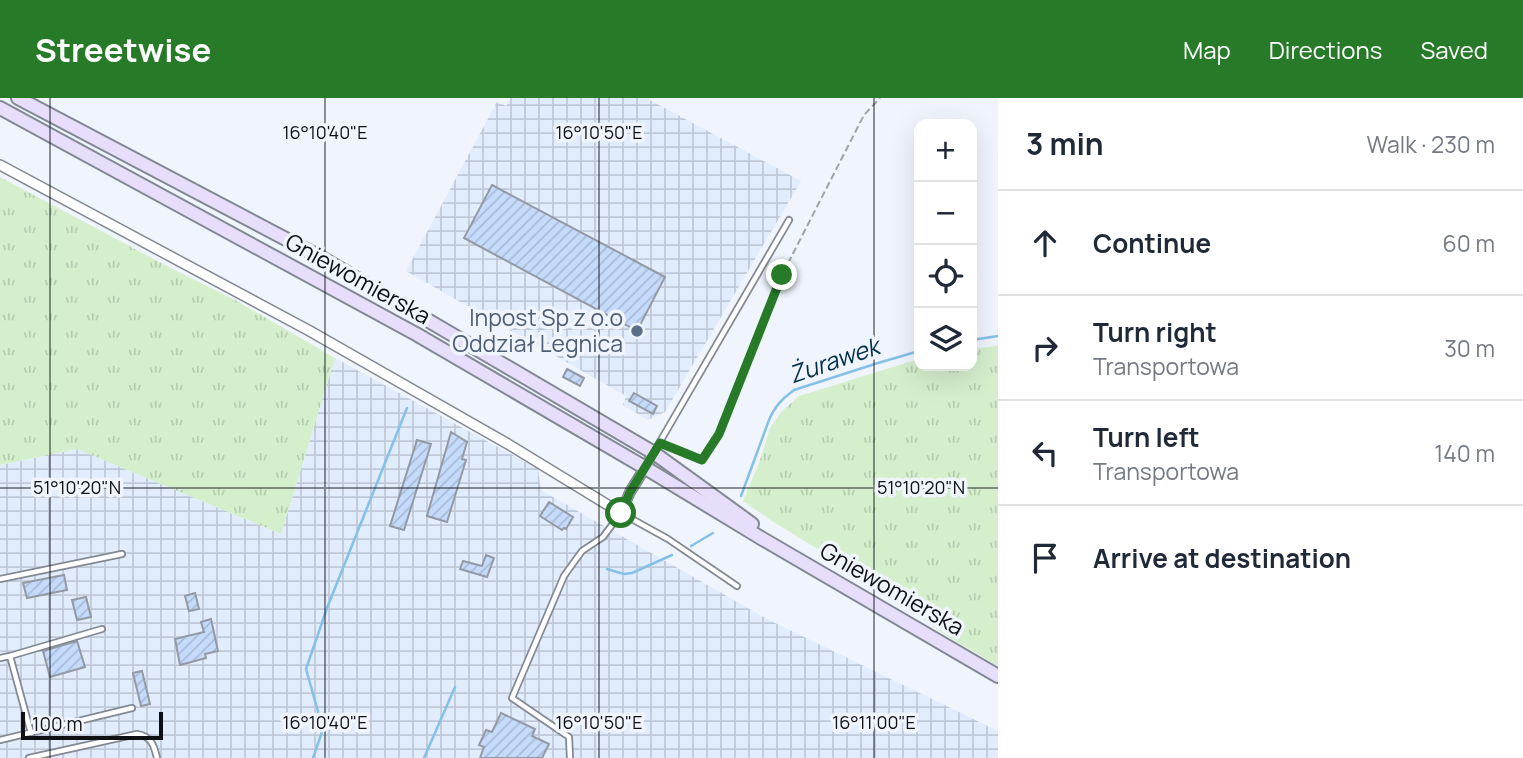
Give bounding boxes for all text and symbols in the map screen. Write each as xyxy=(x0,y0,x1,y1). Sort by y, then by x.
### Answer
text: Streetwise xyxy=(35,27,211,72)
text: Map xyxy=(1183,33,1231,66)
text: Directions xyxy=(1269,33,1382,66)
text: Saved xyxy=(1420,33,1488,66)
map controls xyxy=(914,119,977,371)
button: + xyxy=(914,119,977,182)
text: 16°10'40"E xyxy=(283,120,367,144)
text: 16°10'50"E xyxy=(556,120,642,144)
text: 3 min xyxy=(1026,123,1104,164)
text: Walk · 230 m xyxy=(1367,128,1495,160)
button: − xyxy=(914,182,977,245)
icon: ahead xyxy=(1026,224,1064,262)
street label: Gniewomierska xyxy=(280,225,437,331)
text: Continue xyxy=(1093,225,1211,261)
text: 60 m xyxy=(1443,227,1495,259)
button: locate xyxy=(914,245,977,308)
route end xyxy=(766,259,797,290)
place label: Inpost Sp z o.o Oddział Legnica xyxy=(452,301,623,359)
button: layers xyxy=(914,308,977,371)
text: Turn right xyxy=(1093,314,1217,350)
marker: Inpost Sp z o.o Oddział Legnica xyxy=(629,323,645,339)
water label: Żurawek xyxy=(784,328,886,390)
icon: right xyxy=(1026,329,1064,367)
text: 30 m xyxy=(1444,332,1495,364)
text: Transportowa xyxy=(1093,350,1239,382)
text: Turn left xyxy=(1093,419,1200,455)
icon: left xyxy=(1026,434,1064,472)
text: 140 m xyxy=(1434,437,1495,469)
text: Transportowa xyxy=(1093,455,1239,487)
text: 51°10'20"N xyxy=(33,475,121,499)
text: 51°10'20"N xyxy=(877,475,965,499)
route start xyxy=(605,497,636,528)
street label: Gniewomierska xyxy=(815,534,970,642)
icon: arrive xyxy=(1026,539,1064,577)
text: Arrive at destination xyxy=(1093,540,1351,576)
scale bar xyxy=(21,709,163,741)
text: 16°10'40"E xyxy=(283,710,367,734)
text: 16°10'50"E xyxy=(556,710,642,734)
text: 16°11'00"E xyxy=(832,710,916,734)
text: 100 m xyxy=(32,711,83,737)

